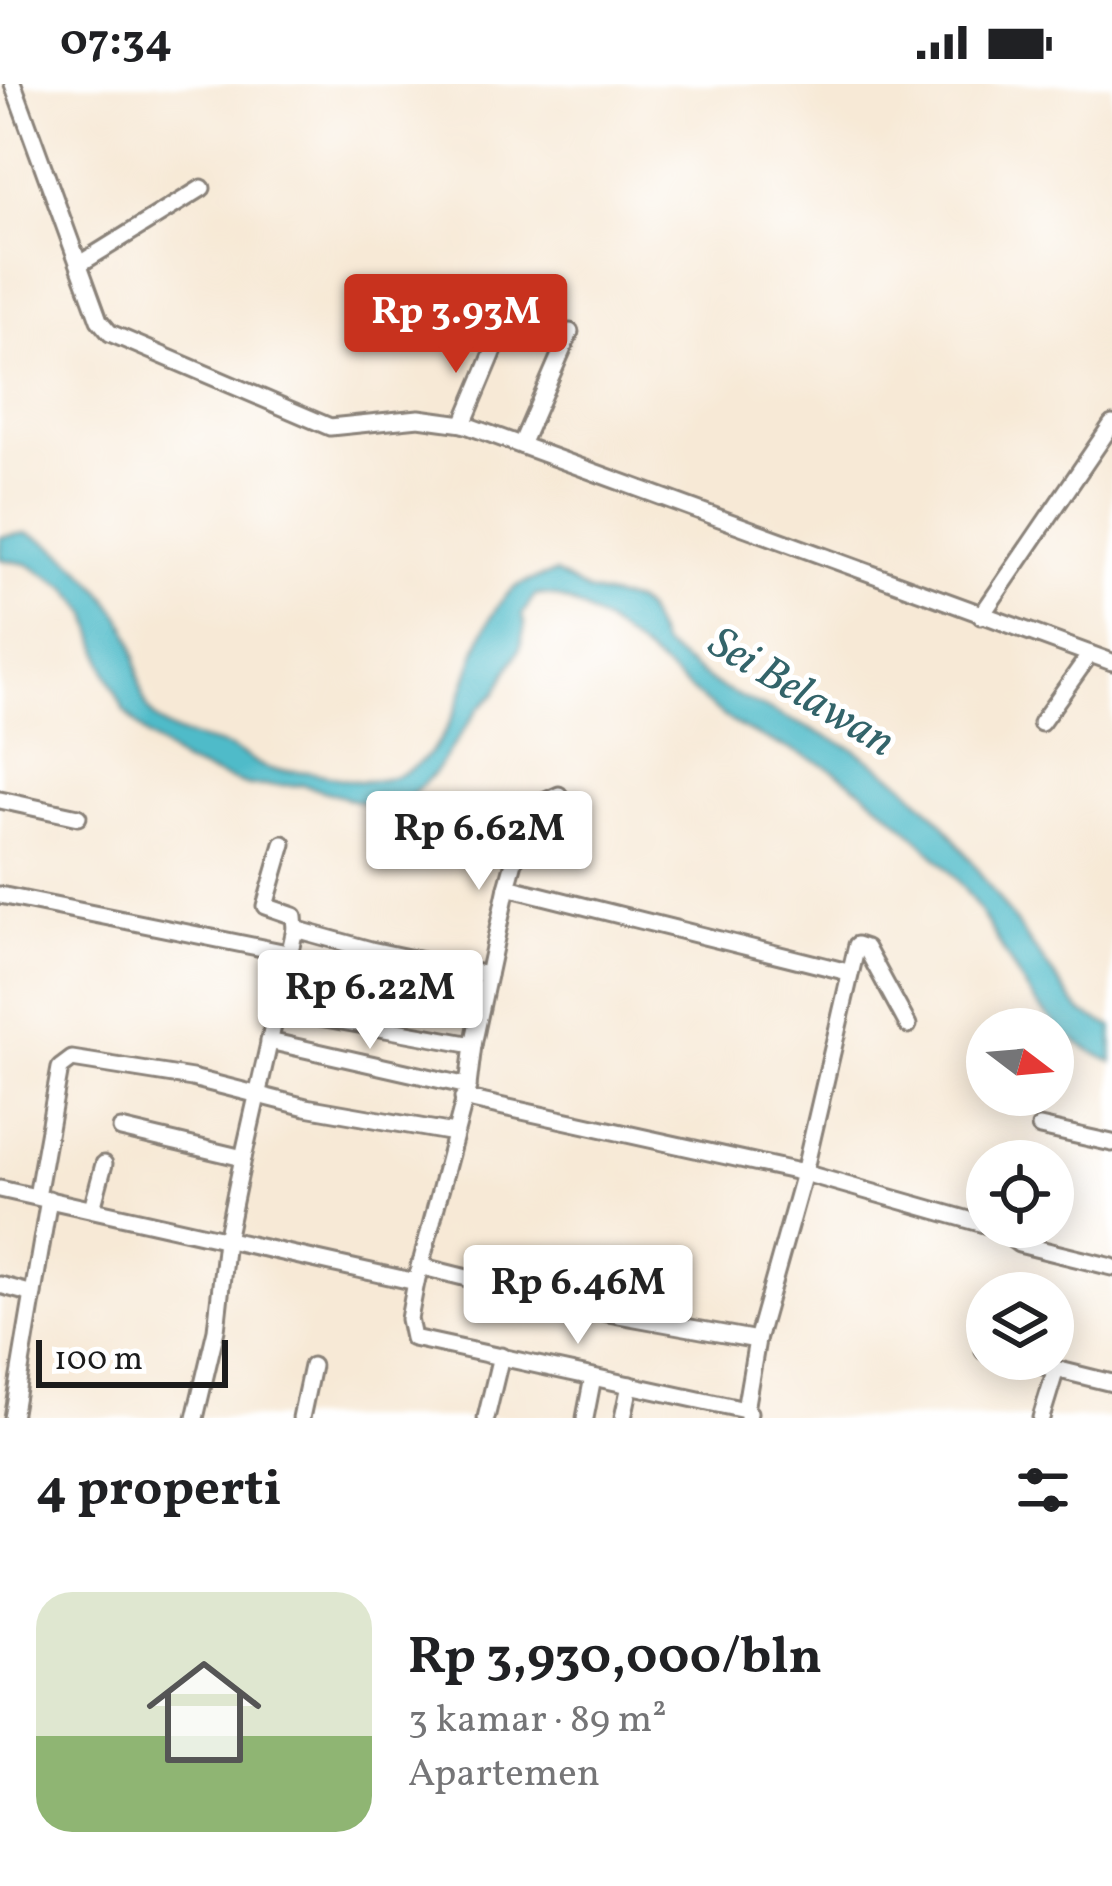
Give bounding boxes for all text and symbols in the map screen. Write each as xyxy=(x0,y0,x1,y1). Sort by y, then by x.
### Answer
text: 07:34 xyxy=(60,11,172,74)
pin: Rp 3.93M xyxy=(332,274,580,376)
text: Rp 3.93M xyxy=(371,286,541,340)
water label: Sei Belawan xyxy=(695,613,906,774)
pin: Rp 6.62M xyxy=(355,791,603,893)
text: Rp 6.62M xyxy=(393,803,565,857)
pin: Rp 6.22M xyxy=(246,950,494,1052)
text: Rp 6.22M xyxy=(285,962,455,1016)
north arrow xyxy=(966,1008,1074,1116)
map controls xyxy=(966,1008,1074,1380)
button: locate xyxy=(966,1140,1074,1248)
pin: Rp 6.46M xyxy=(454,1245,702,1347)
text: Rp 6.46M xyxy=(491,1257,665,1311)
button: layers xyxy=(966,1272,1074,1380)
scale bar xyxy=(36,1334,228,1387)
text: 100 m xyxy=(54,1338,143,1384)
text: 4 properti xyxy=(36,1455,282,1526)
icon: filters xyxy=(1010,1457,1076,1523)
text: Rp 3,930,000/bln xyxy=(408,1623,822,1694)
icon: home xyxy=(132,1640,276,1784)
text: 3 kamar · 89 m² xyxy=(408,1694,667,1748)
text: Apartemen xyxy=(408,1748,600,1802)

